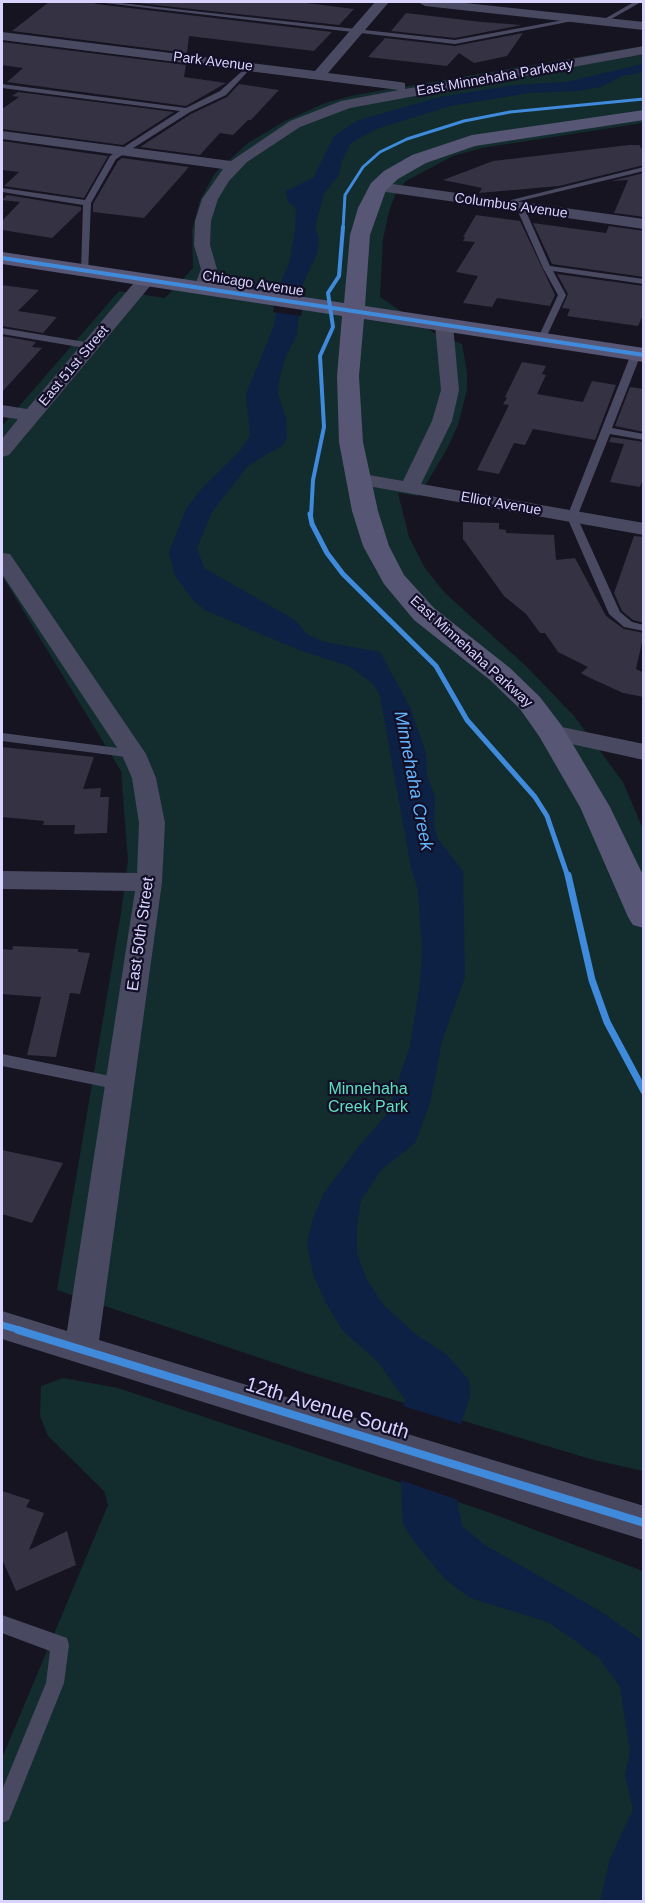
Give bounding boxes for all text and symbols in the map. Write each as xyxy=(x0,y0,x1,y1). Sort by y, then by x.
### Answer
street label: Park Avenue xyxy=(172,49,254,75)
street label: East Minnehaha Parkway xyxy=(415,56,575,100)
street label: Columbus Avenue xyxy=(453,190,569,222)
street label: Chicago Avenue xyxy=(201,268,305,300)
street label: East 51st Street xyxy=(36,322,112,410)
street label: Elliot Avenue xyxy=(459,489,543,519)
street label: East Minnehaha Parkway xyxy=(406,593,536,711)
water label: Minnehaha Creek xyxy=(389,709,437,853)
street label: East 50th Street xyxy=(124,876,158,992)
park label: Minnehaha Creek Park xyxy=(328,1080,408,1118)
street label: 12th Avenue South xyxy=(242,1373,412,1445)

